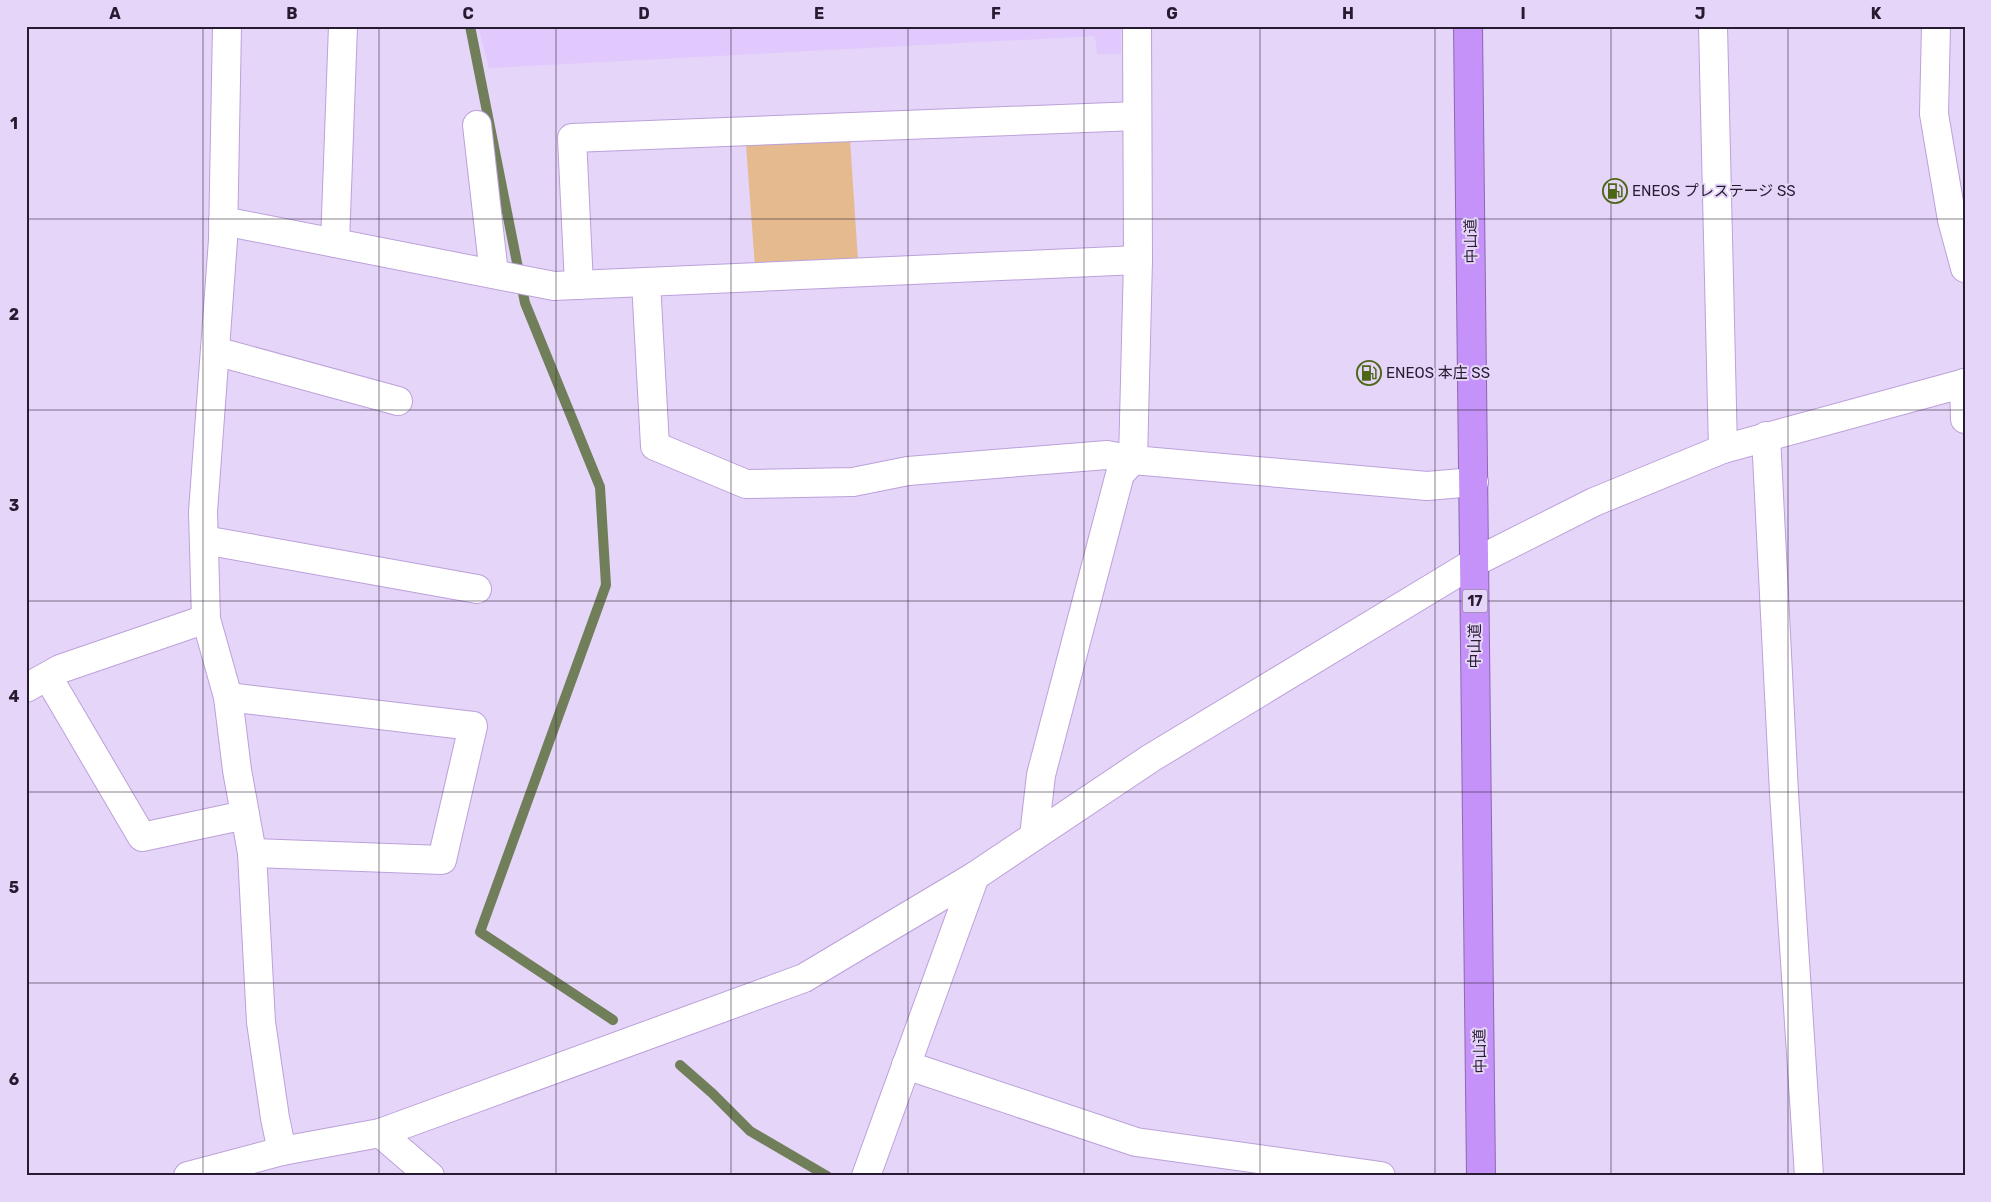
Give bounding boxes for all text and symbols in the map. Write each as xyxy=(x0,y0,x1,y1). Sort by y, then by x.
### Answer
text: A xyxy=(109,4,121,23)
text: B xyxy=(286,4,298,23)
text: C xyxy=(462,4,474,23)
text: D xyxy=(638,4,650,23)
text: E xyxy=(814,4,824,23)
text: F xyxy=(991,4,1001,23)
text: G xyxy=(1166,4,1178,23)
text: H xyxy=(1342,4,1354,23)
text: I xyxy=(1520,4,1526,23)
text: J xyxy=(1695,4,1705,23)
text: K xyxy=(1871,4,1882,23)
text: 1 xyxy=(10,114,18,133)
fuel station icon: ENEOS プレステージ SS xyxy=(1602,178,1628,204)
place label: ENEOS プレステージ SS xyxy=(1632,182,1796,200)
street label: 中山道 xyxy=(1462,218,1480,264)
text: 2 xyxy=(9,305,19,324)
fuel station icon: ENEOS 本庄 SS xyxy=(1356,360,1382,386)
place label: ENEOS 本庄 SS xyxy=(1386,364,1490,382)
text: 3 xyxy=(9,496,19,515)
road number: 17 xyxy=(1462,590,1488,612)
street label: 中山道 xyxy=(1466,623,1484,669)
text: 4 xyxy=(9,687,20,706)
text: 5 xyxy=(9,878,19,897)
street label: 中山道 xyxy=(1471,1028,1489,1074)
text: 6 xyxy=(9,1070,19,1089)

